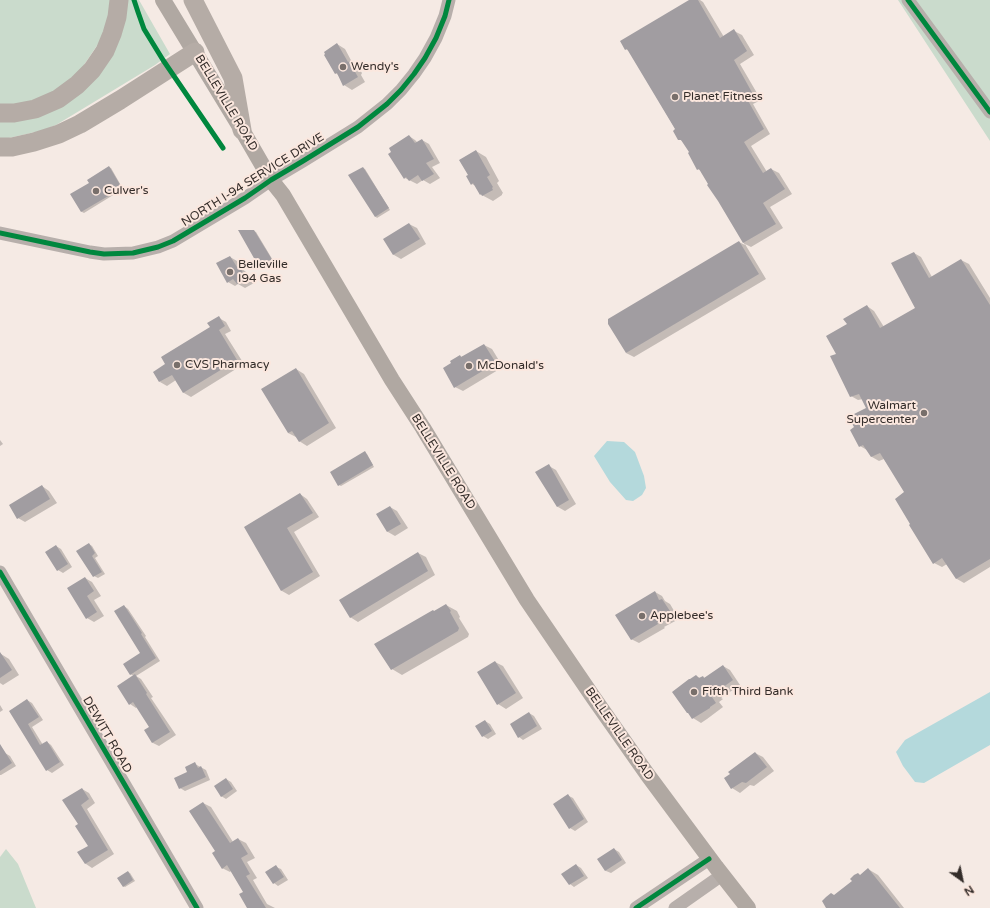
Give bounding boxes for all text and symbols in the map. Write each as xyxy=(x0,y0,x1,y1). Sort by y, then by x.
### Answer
street label: BELLEVILLE ROAD xyxy=(192,52,260,154)
place label: Wendy's xyxy=(351,60,399,74)
marker: Wendy's xyxy=(338,62,348,72)
place label: Planet Fitness xyxy=(683,90,763,104)
marker: Planet Fitness xyxy=(670,92,680,102)
street label: NORTH I-94 SERVICE DRIVE xyxy=(179,130,327,230)
place label: Culver's xyxy=(104,184,149,198)
marker: Culver's xyxy=(91,186,101,196)
place label: Belleville I94 Gas xyxy=(238,258,288,286)
marker: Belleville I94 Gas xyxy=(225,267,235,277)
place label: CVS Pharmacy xyxy=(185,358,269,372)
place label: McDonald's xyxy=(477,359,544,373)
marker: CVS Pharmacy xyxy=(172,360,182,370)
marker: McDonald's xyxy=(464,361,474,371)
place label: Walmart Supercenter xyxy=(846,399,916,427)
marker: Walmart Supercenter xyxy=(919,408,929,418)
street label: BELLEVILLE ROAD xyxy=(408,412,478,512)
place label: Applebee's xyxy=(650,609,713,623)
marker: Applebee's xyxy=(637,611,647,621)
street label: BELLEVILLE ROAD xyxy=(582,685,656,783)
place label: Fifth Third Bank xyxy=(702,685,793,699)
marker: Fifth Third Bank xyxy=(689,687,699,697)
street label: DEWITT ROAD xyxy=(79,694,135,776)
north arrow xyxy=(942,860,982,900)
text: N xyxy=(962,883,976,898)

